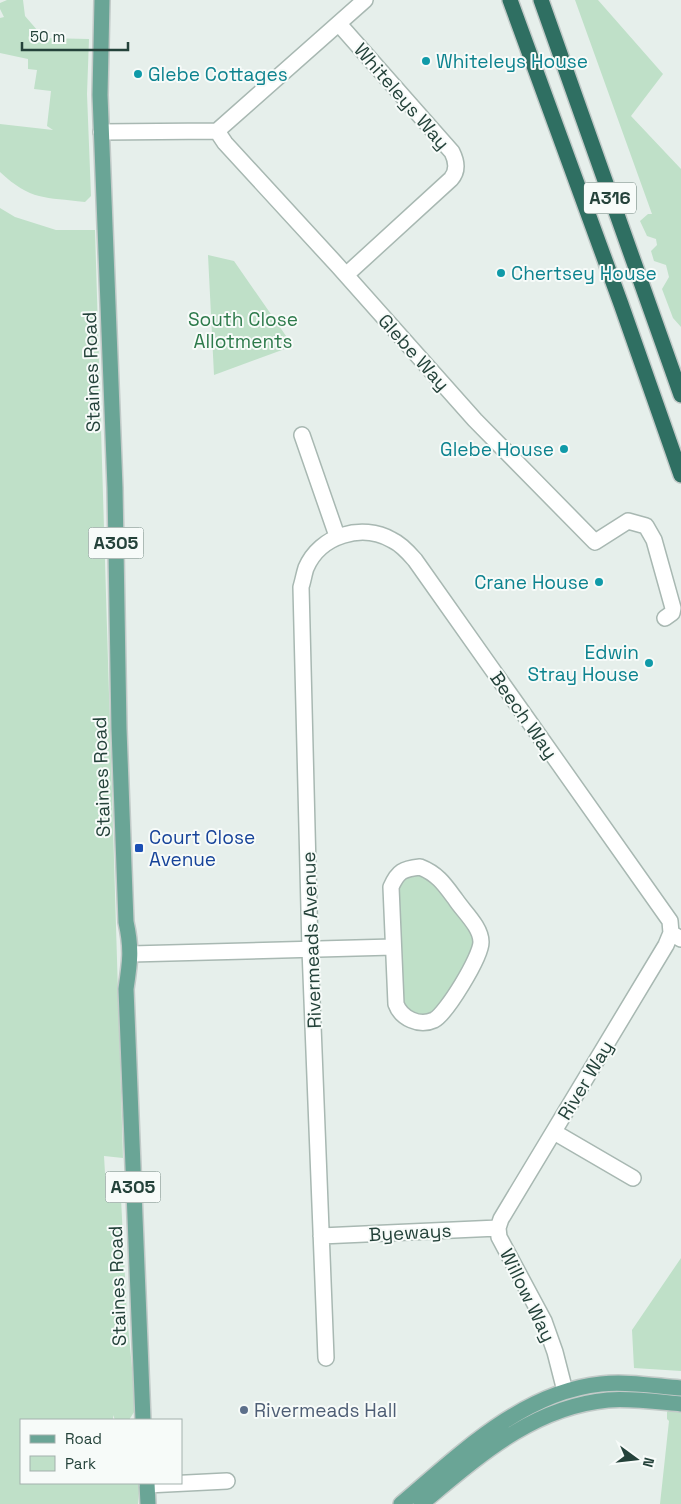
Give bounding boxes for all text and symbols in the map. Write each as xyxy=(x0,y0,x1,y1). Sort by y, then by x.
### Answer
scale bar xyxy=(22,20,129,52)
text: 50 m xyxy=(30,27,65,46)
street label: Whiteleys Way xyxy=(348,38,455,155)
place label: Whiteleys House xyxy=(436,49,588,74)
marker: Whiteleys House xyxy=(420,55,432,67)
place label: Glebe Cottages xyxy=(148,62,288,87)
marker: Glebe Cottages xyxy=(132,68,144,80)
road number: A316 xyxy=(584,182,636,214)
place label: Chertsey House xyxy=(511,261,657,286)
marker: Chertsey House xyxy=(495,267,507,279)
park label: South Close Allotments xyxy=(188,307,298,354)
street label: Glebe Way xyxy=(372,309,455,396)
street label: Staines Road xyxy=(77,311,106,433)
place label: Glebe House xyxy=(440,437,554,462)
marker: Glebe House xyxy=(558,443,570,455)
road number: A305 xyxy=(88,528,144,558)
place label: Crane House xyxy=(474,570,589,595)
marker: Crane House xyxy=(593,576,605,588)
place label: Edwin Stray House xyxy=(527,640,639,687)
marker: Edwin Stray House xyxy=(643,657,655,669)
street label: Beech Way xyxy=(484,667,563,764)
street label: Staines Road xyxy=(87,716,116,838)
place label: Court Close Avenue xyxy=(149,825,255,872)
marker: Court Close Avenue xyxy=(133,842,145,854)
street label: Rivermeads Avenue xyxy=(296,851,327,1029)
street label: River Way xyxy=(552,1036,619,1125)
road number: A305 xyxy=(106,1172,160,1202)
street label: Byeways xyxy=(368,1218,452,1247)
street label: Staines Road xyxy=(103,1225,132,1347)
street label: Willow Way xyxy=(494,1244,561,1346)
place label: Rivermeads Hall xyxy=(254,1398,397,1423)
marker: Rivermeads Hall xyxy=(238,1404,250,1416)
legend xyxy=(20,1419,182,1484)
text: Road xyxy=(65,1429,102,1448)
north arrow xyxy=(611,1434,661,1484)
text: Park xyxy=(65,1454,96,1473)
text: N xyxy=(639,1455,658,1469)

